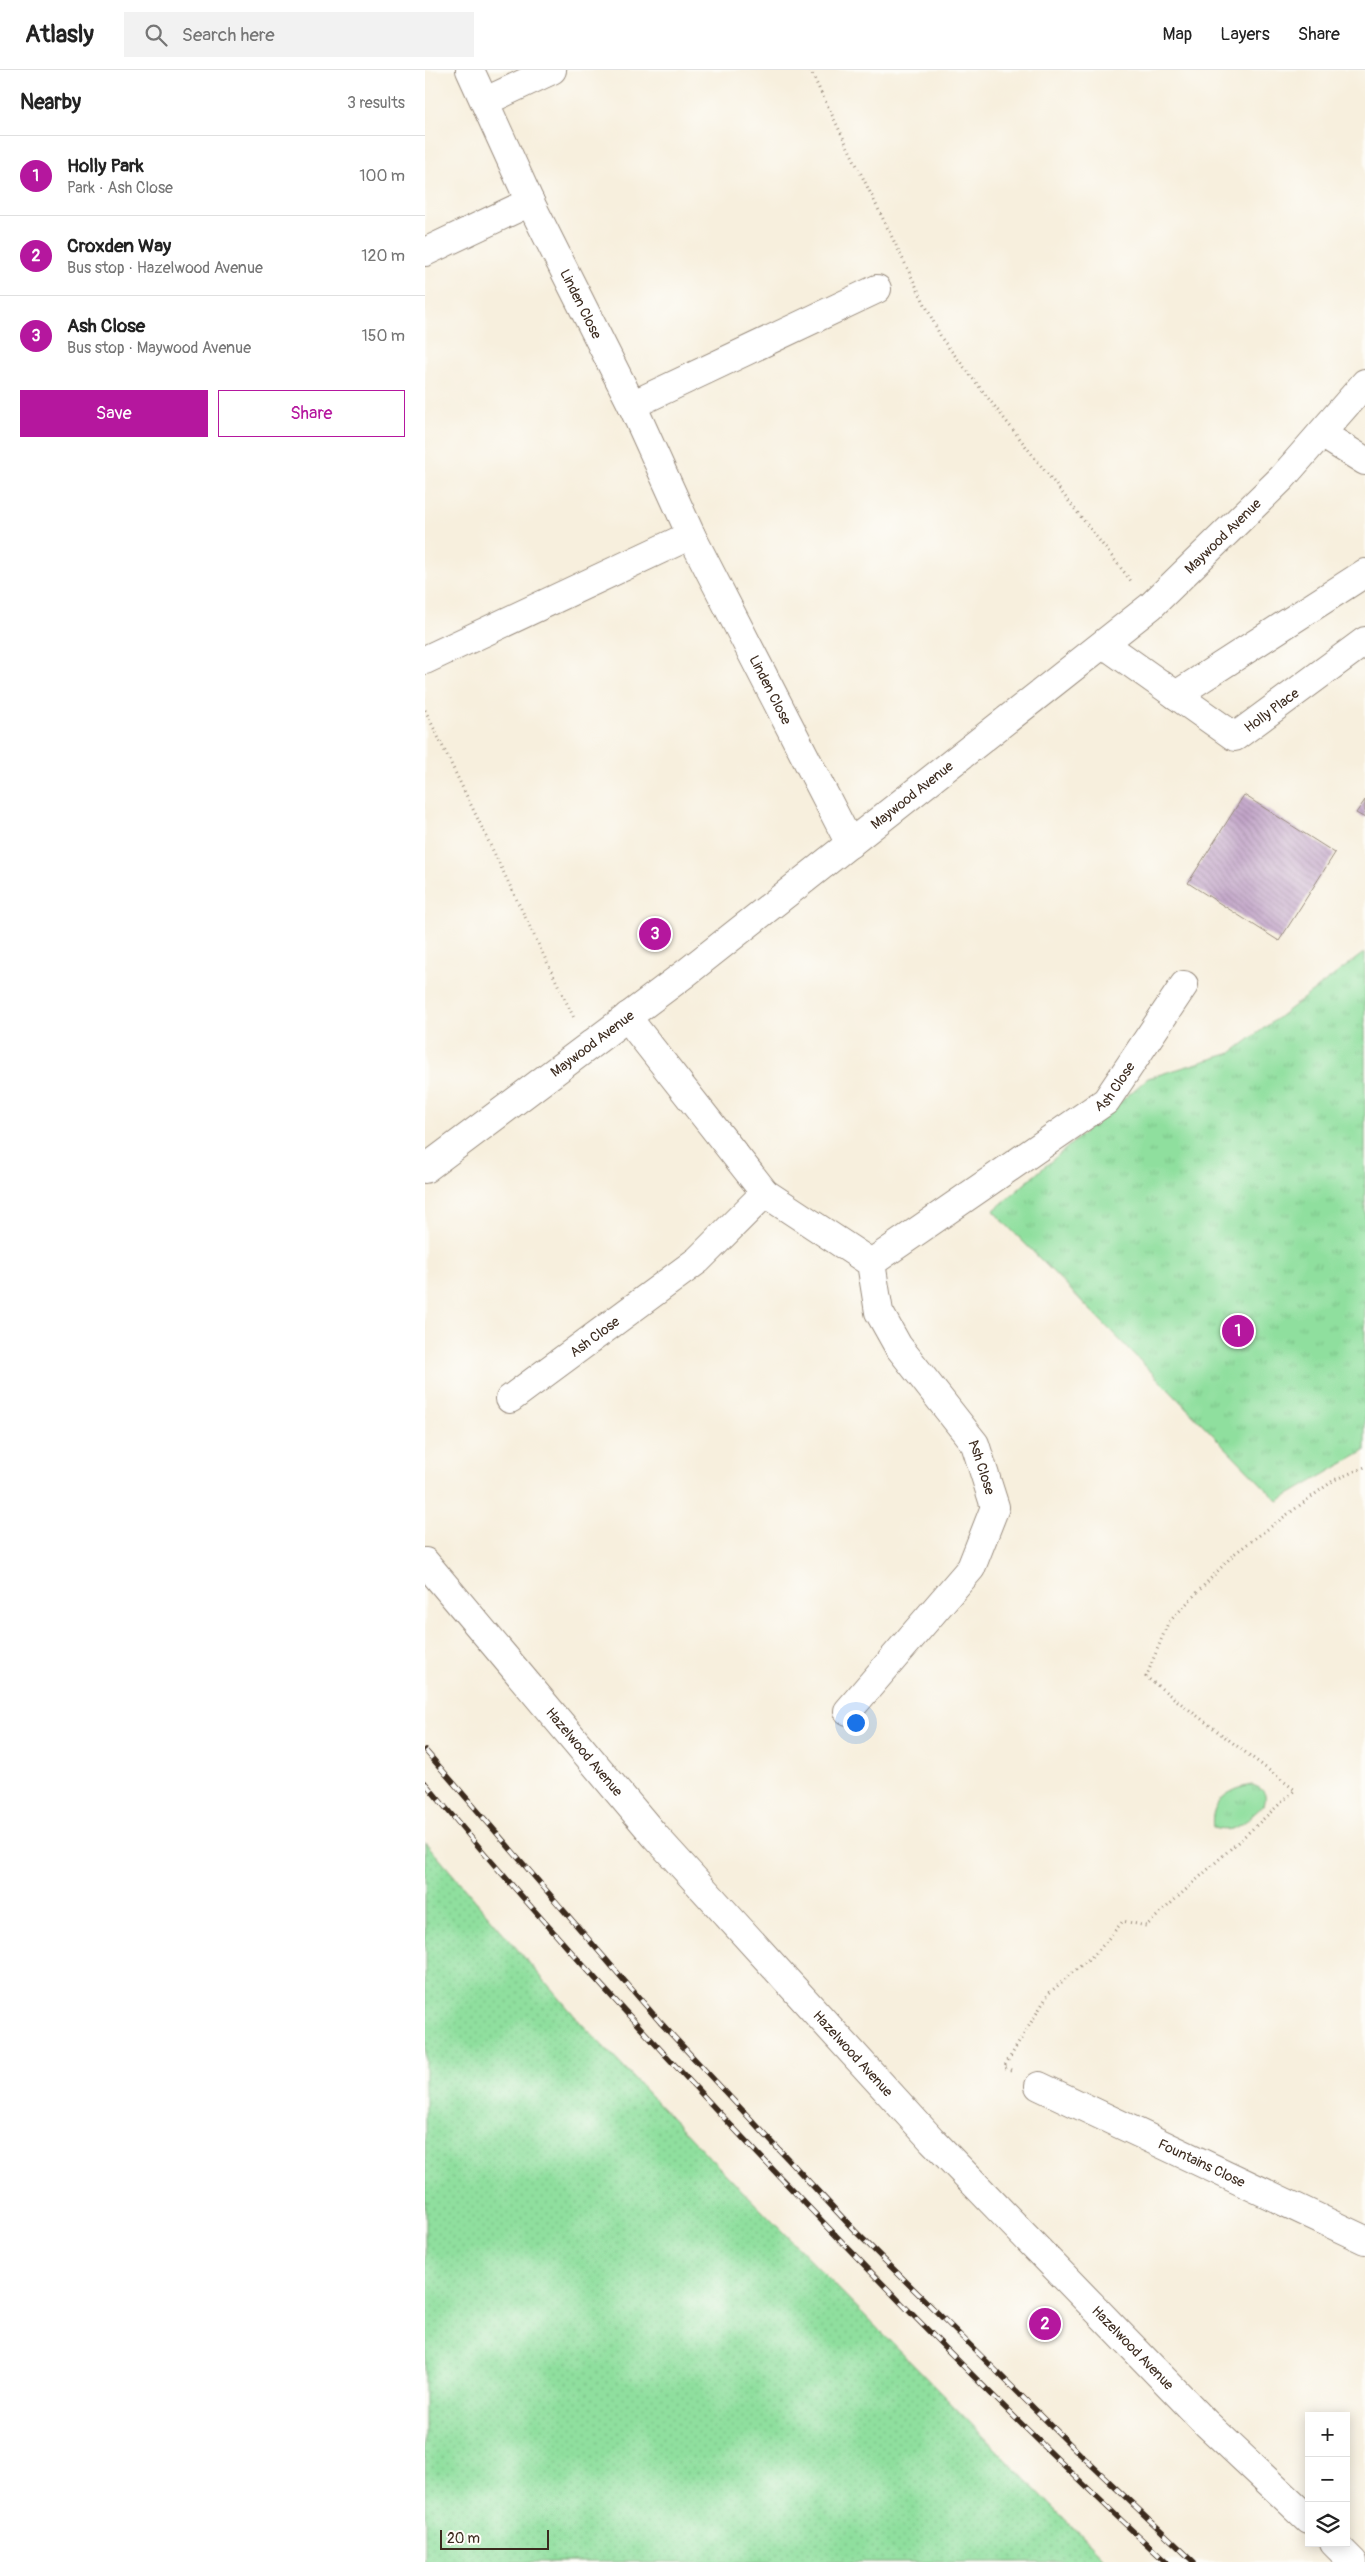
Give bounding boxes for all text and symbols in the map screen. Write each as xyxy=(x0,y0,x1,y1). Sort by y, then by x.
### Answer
search box xyxy=(124,12,474,57)
text: Atlasly xyxy=(25,20,94,49)
icon: search xyxy=(142,21,170,49)
text: Search here xyxy=(182,23,275,47)
text: Map xyxy=(1163,23,1192,46)
text: Layers xyxy=(1220,23,1270,46)
text: Share xyxy=(1298,23,1340,46)
text: Nearby xyxy=(20,89,81,116)
text: 3 results xyxy=(347,93,405,113)
text: Holly Park xyxy=(67,154,144,178)
text: 1 xyxy=(33,166,39,186)
text: 100 m xyxy=(359,166,405,186)
text: Park · Ash Close xyxy=(67,178,173,198)
text: Croxden Way xyxy=(67,234,171,258)
text: 2 xyxy=(32,246,40,266)
text: 120 m xyxy=(361,246,405,266)
text: Bus stop · Hazelwood Avenue xyxy=(67,258,263,278)
street label: Linden Close xyxy=(556,267,605,342)
text: Ash Close xyxy=(67,314,145,338)
text: 3 xyxy=(32,326,40,346)
text: 150 m xyxy=(361,326,405,346)
text: Bus stop · Maywood Avenue xyxy=(67,338,251,358)
button: Save xyxy=(20,390,208,437)
button: Share xyxy=(218,390,405,437)
street label: Maywood Avenue xyxy=(1181,495,1265,577)
street label: Linden Close xyxy=(745,653,795,728)
street label: Holly Place xyxy=(1241,685,1303,736)
street label: Maywood Avenue xyxy=(868,757,957,833)
pin: 3 xyxy=(639,915,671,953)
street label: Maywood Avenue xyxy=(547,1007,638,1081)
street label: Ash Close xyxy=(1091,1059,1139,1115)
pin: 1 xyxy=(1222,1312,1254,1350)
street label: Ash Close xyxy=(566,1313,623,1361)
street label: Ash Close xyxy=(965,1435,999,1497)
street label: Hazelwood Avenue xyxy=(542,1704,626,1800)
your location xyxy=(843,1710,869,1736)
street label: Hazelwood Avenue xyxy=(809,2007,896,2100)
street label: Fountains Close xyxy=(1155,2136,1248,2191)
street label: Hazelwood Avenue xyxy=(1088,2302,1177,2394)
pin: 2 xyxy=(1029,2305,1061,2343)
map controls xyxy=(1305,2412,1350,2547)
button: + xyxy=(1305,2412,1350,2457)
button: − xyxy=(1305,2457,1350,2502)
button: layers xyxy=(1305,2502,1350,2547)
scale bar xyxy=(440,2527,549,2550)
text: 20 m xyxy=(447,2530,480,2547)

